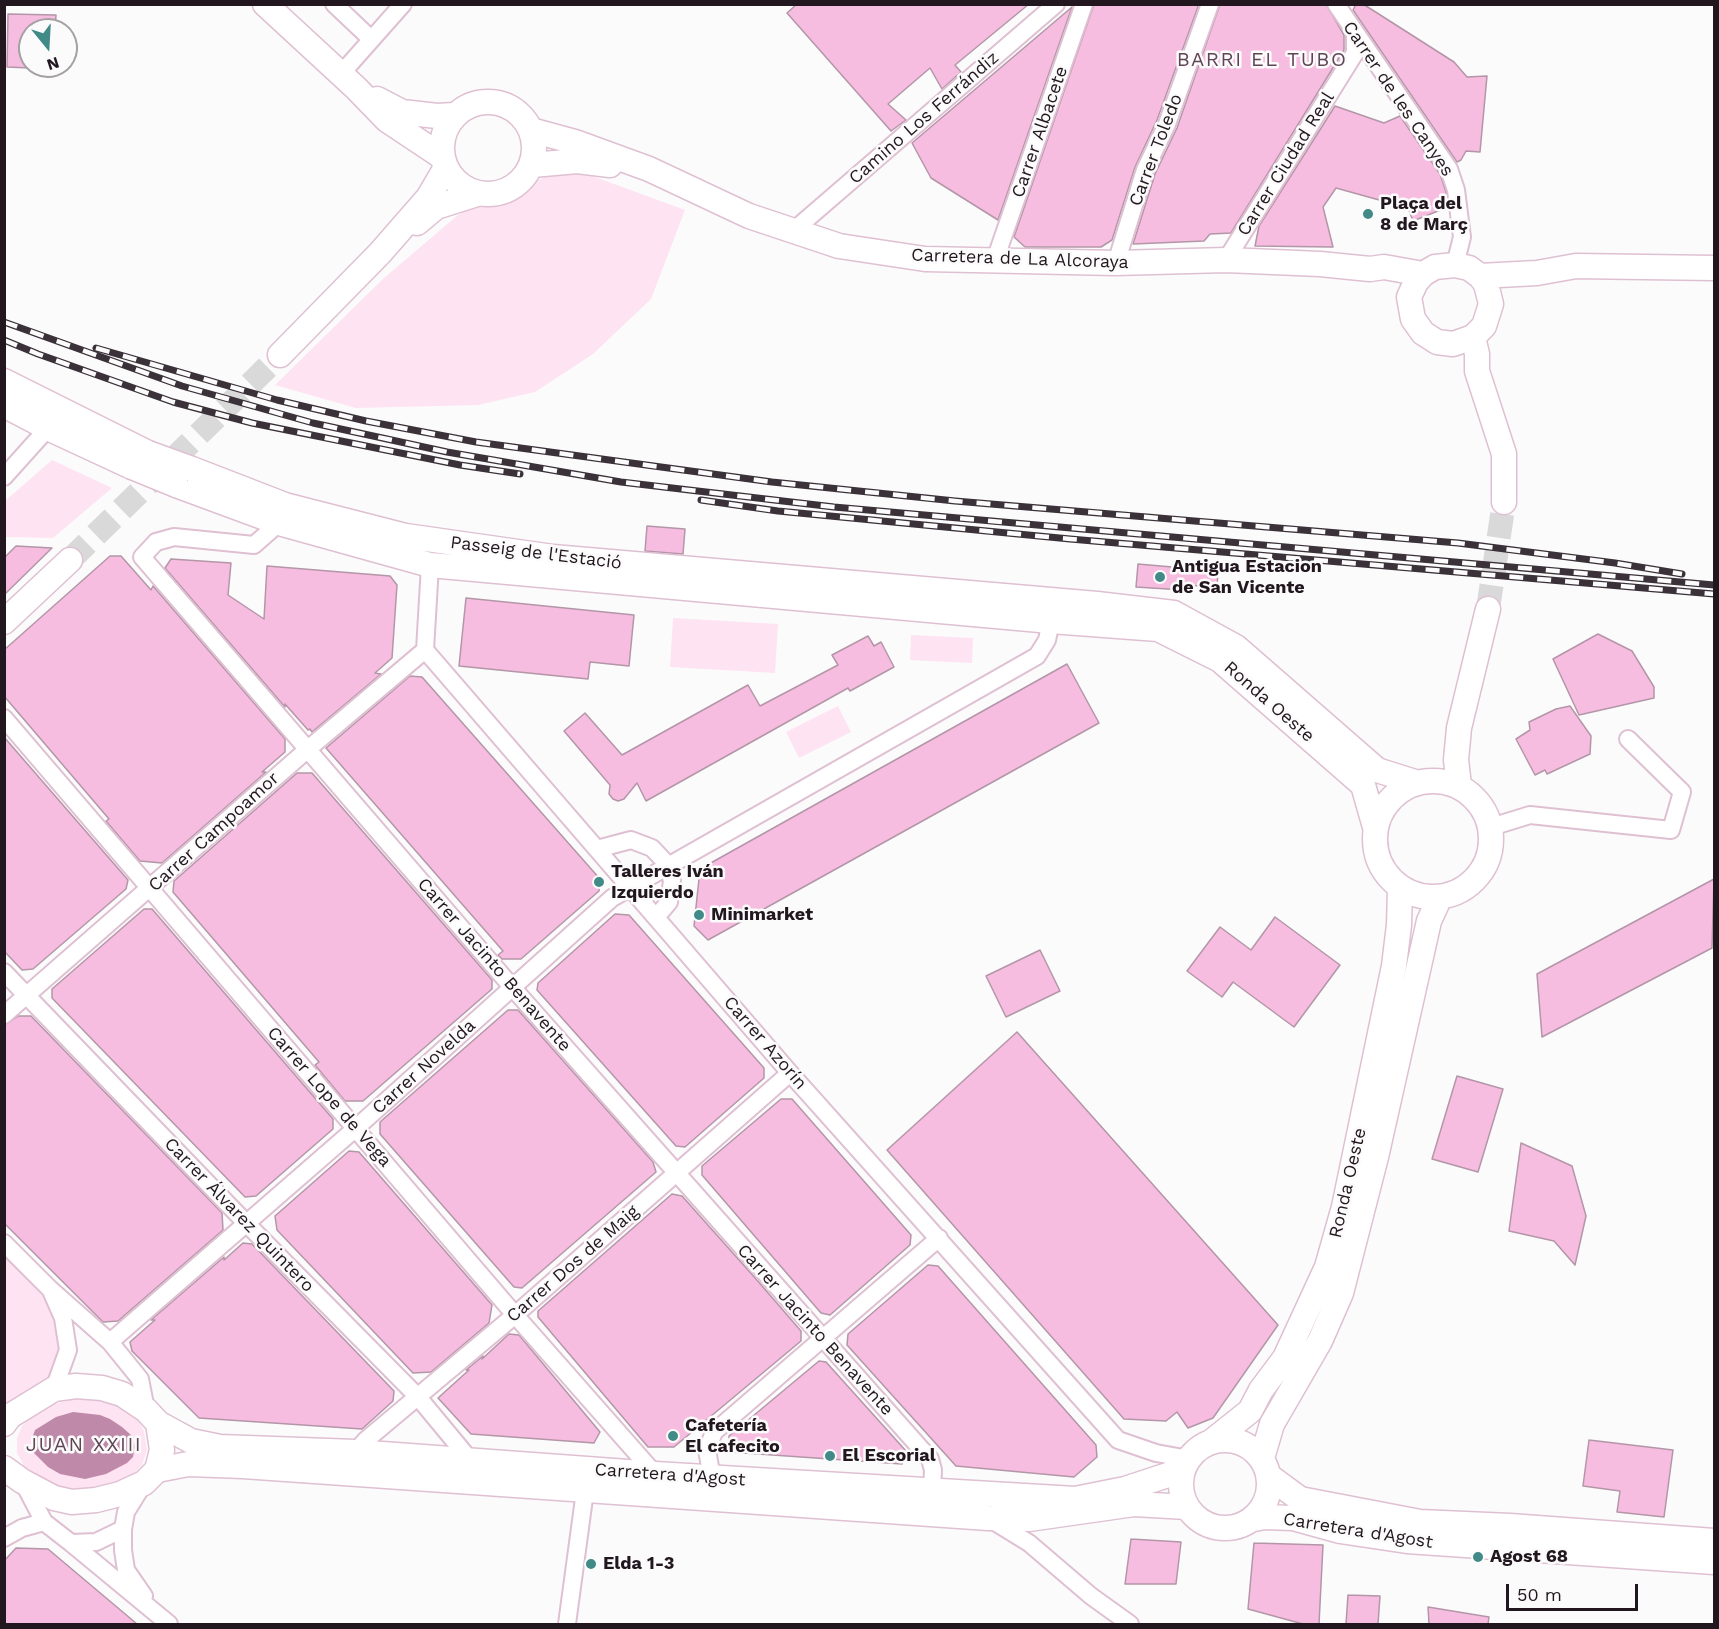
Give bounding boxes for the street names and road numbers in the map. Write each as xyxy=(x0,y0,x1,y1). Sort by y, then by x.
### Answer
street label: Carrer de les Canyes xyxy=(1338,17,1458,181)
street label: Camino Los Ferrándiz xyxy=(845,47,1003,189)
street label: Carrer Albacete xyxy=(1007,63,1073,201)
street label: Carrer Ciudad Real xyxy=(1233,88,1339,240)
street label: Carrer Toledo xyxy=(1125,91,1187,209)
street label: Carretera de La Alcoraya xyxy=(911,244,1129,274)
street label: Passeig de l'Estació xyxy=(449,532,623,574)
street label: Ronda Oeste xyxy=(1219,657,1319,747)
street label: Carrer Campoamor xyxy=(144,768,284,896)
street label: Carrer Jacinto Benavente xyxy=(413,874,575,1056)
street label: Carrer Azorín xyxy=(719,992,811,1094)
street label: Carrer Novelda xyxy=(368,1015,480,1119)
street label: Carrer Lope de Vega xyxy=(262,1022,396,1172)
street label: Ronda Oeste xyxy=(1325,1126,1371,1240)
street label: Carrer Álvarez Quintero xyxy=(160,1133,318,1297)
street label: Carrer Dos de Maig xyxy=(503,1201,643,1327)
street label: Carrer Jacinto Benavente xyxy=(732,1240,898,1420)
street label: Carretera d'Agost xyxy=(594,1459,746,1491)
street label: Carretera d'Agost xyxy=(1282,1508,1434,1554)

